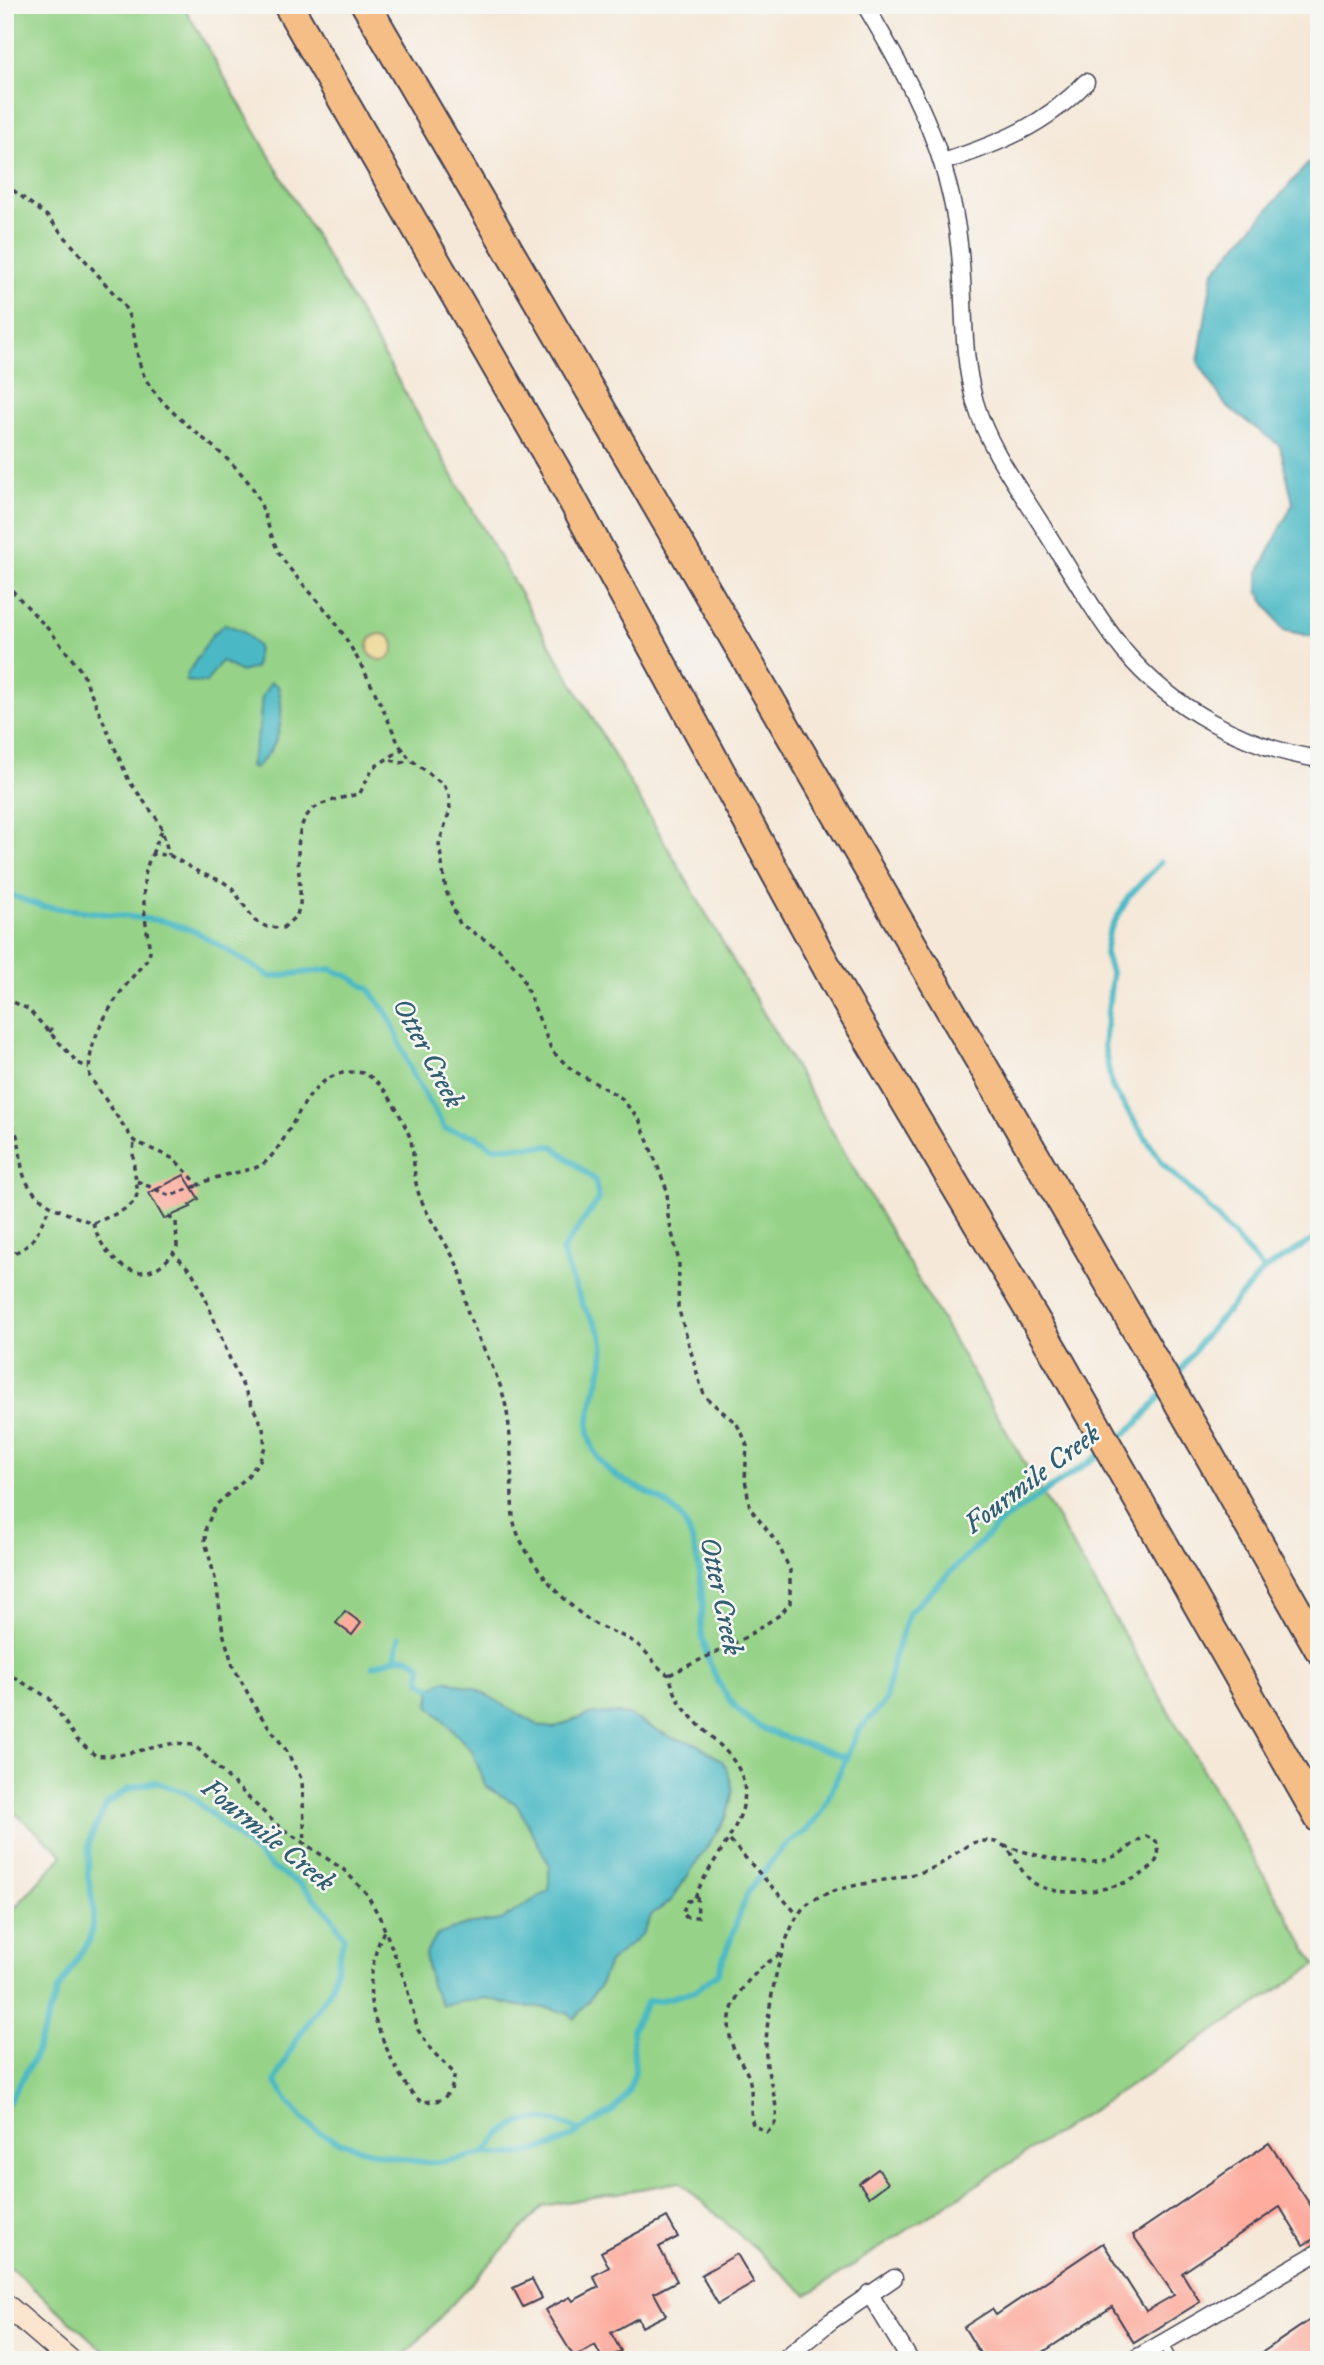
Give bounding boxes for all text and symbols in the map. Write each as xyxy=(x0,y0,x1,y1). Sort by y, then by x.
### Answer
water label: Otter Creek xyxy=(384,992,472,1115)
water label: Fourmile Creek xyxy=(957,1416,1108,1542)
water label: Otter Creek xyxy=(691,1534,751,1659)
water label: Fourmile Creek xyxy=(194,1770,342,1900)

